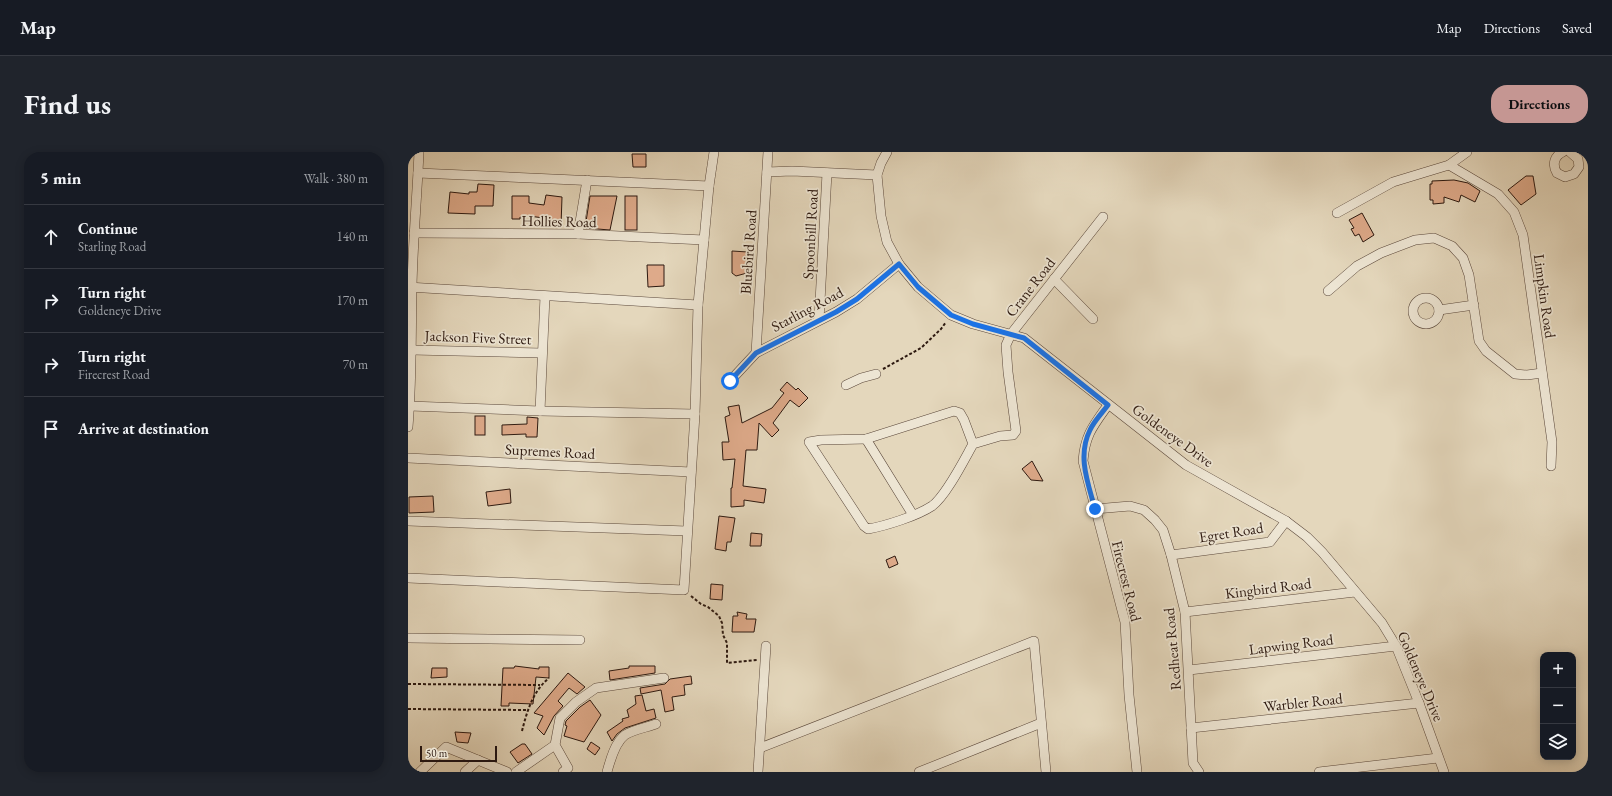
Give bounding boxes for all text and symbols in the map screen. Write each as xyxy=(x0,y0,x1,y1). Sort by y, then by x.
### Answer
text: Map xyxy=(20,15,56,40)
text: Map xyxy=(1436,19,1462,37)
text: Directions xyxy=(1484,19,1540,37)
text: Saved xyxy=(1562,19,1592,37)
button: Directions xyxy=(1491,85,1588,123)
text: Find us xyxy=(24,86,111,122)
text: 5 min xyxy=(40,167,81,189)
text: Walk · 380 m xyxy=(304,170,368,187)
street label: Spoonbill Road xyxy=(798,188,822,280)
street label: Bluebird Road xyxy=(736,209,760,295)
street label: Hollies Road xyxy=(521,211,597,231)
text: Continue xyxy=(78,219,138,238)
icon: ahead xyxy=(40,226,62,248)
text: 140 m xyxy=(337,228,368,245)
text: Starling Road xyxy=(78,238,146,255)
street label: Crane Road xyxy=(1001,253,1059,320)
street label: Limpkin Road xyxy=(1530,253,1560,340)
street label: Starling Road xyxy=(768,282,847,336)
text: Turn right xyxy=(78,283,146,302)
icon: right xyxy=(40,290,62,312)
text: 170 m xyxy=(337,292,368,309)
text: Goldeneye Drive xyxy=(78,302,161,319)
street label: Jackson Five Street xyxy=(422,326,532,348)
text: Turn right xyxy=(78,347,146,366)
icon: right xyxy=(40,354,62,376)
text: 70 m xyxy=(343,356,368,373)
text: Firecrest Road xyxy=(78,366,150,383)
route start xyxy=(721,372,739,390)
street label: Goldeneye Drive xyxy=(1129,399,1218,471)
icon: arrive xyxy=(40,418,62,440)
text: Arrive at destination xyxy=(78,419,209,438)
street label: Supremes Road xyxy=(504,439,596,463)
route end xyxy=(1086,500,1104,518)
street label: Egret Road xyxy=(1197,517,1265,546)
street label: Firecrest Road xyxy=(1108,539,1146,624)
street label: Kingbird Road xyxy=(1224,573,1313,603)
street label: Redheat Road xyxy=(1159,607,1185,691)
street label: Goldeneye Drive xyxy=(1393,628,1449,724)
street label: Lapwing Road xyxy=(1248,629,1335,659)
map controls xyxy=(1540,652,1576,760)
button: + xyxy=(1540,652,1576,688)
street label: Warbler Road xyxy=(1262,688,1344,716)
button: − xyxy=(1540,688,1576,724)
button: layers xyxy=(1540,724,1576,760)
scale bar xyxy=(420,744,497,763)
text: 50 m xyxy=(426,746,447,760)

